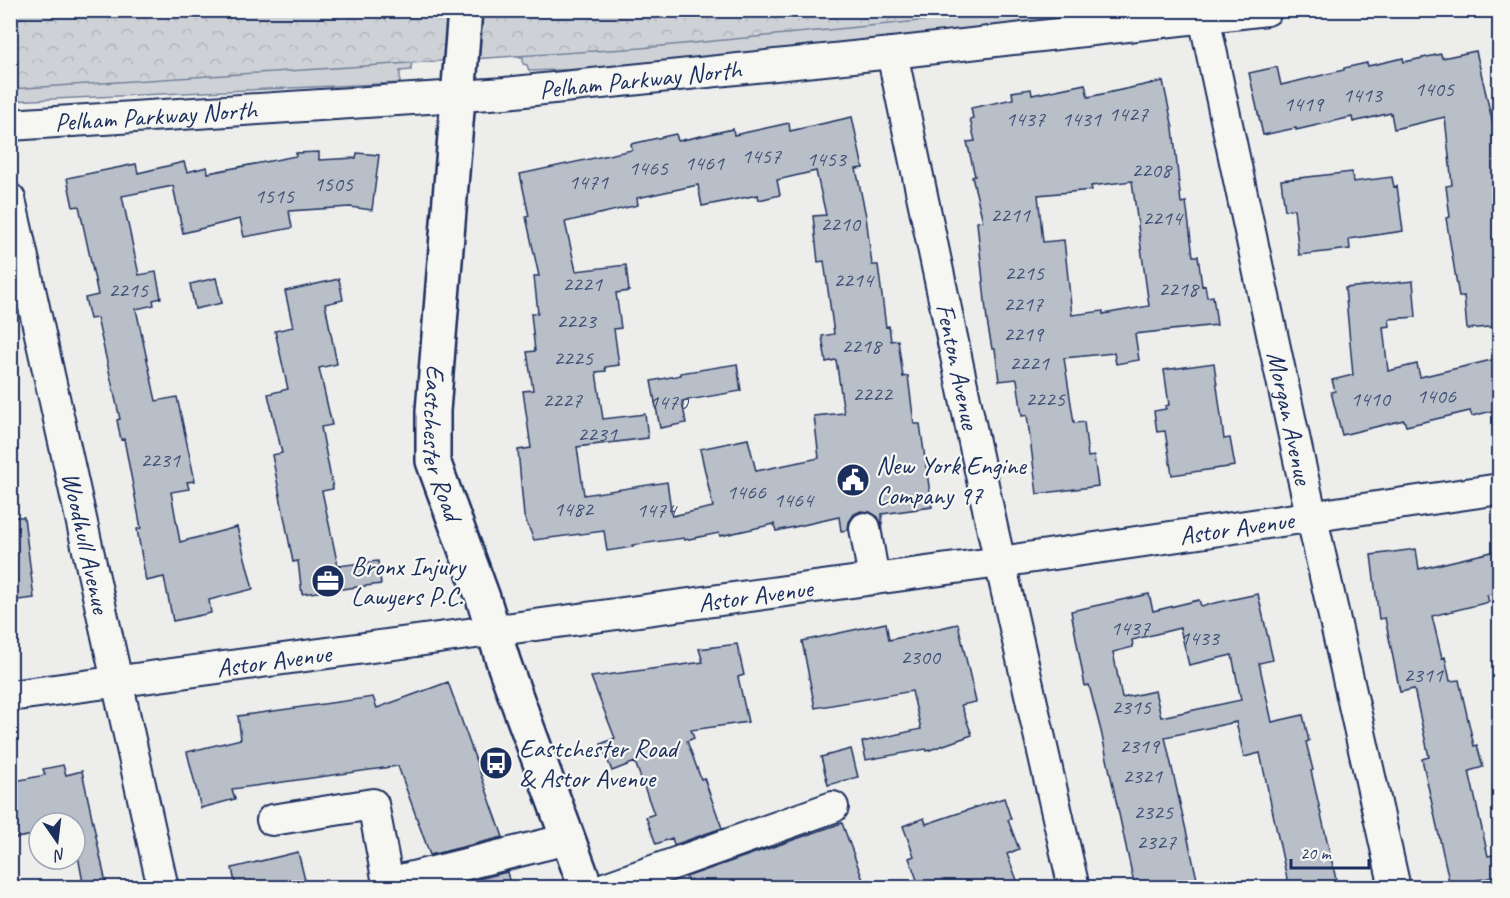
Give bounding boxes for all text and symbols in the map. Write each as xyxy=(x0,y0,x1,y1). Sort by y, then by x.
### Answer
street label: Pelham Parkway North xyxy=(538,52,745,106)
house number: 1405 xyxy=(1414,75,1455,103)
house number: 1413 xyxy=(1342,81,1384,109)
house number: 1419 xyxy=(1283,90,1325,118)
street label: Pelham Parkway North xyxy=(54,92,260,139)
house number: 1427 xyxy=(1108,100,1149,128)
house number: 1437 xyxy=(1005,105,1046,133)
house number: 1431 xyxy=(1061,105,1102,133)
house number: 1457 xyxy=(741,142,782,170)
house number: 1453 xyxy=(806,145,848,173)
house number: 1461 xyxy=(684,149,725,177)
house number: 1465 xyxy=(628,154,669,182)
house number: 2208 xyxy=(1131,156,1173,184)
house number: 1471 xyxy=(568,168,609,196)
house number: 1505 xyxy=(313,170,354,198)
house number: 1515 xyxy=(254,182,295,210)
house number: 2211 xyxy=(990,201,1031,229)
house number: 2214 xyxy=(1142,204,1184,232)
house number: 2210 xyxy=(820,210,862,238)
house number: 2215 xyxy=(1004,259,1045,287)
house number: 2214 xyxy=(833,266,875,294)
house number: 2221 xyxy=(562,270,603,298)
house number: 2218 xyxy=(1158,275,1200,303)
house number: 2215 xyxy=(108,276,149,304)
house number: 2217 xyxy=(1003,290,1044,318)
street label: Fenton Avenue xyxy=(929,300,988,433)
house number: 2223 xyxy=(556,307,598,335)
house number: 2219 xyxy=(1003,320,1045,348)
house number: 2218 xyxy=(841,332,883,360)
house number: 2225 xyxy=(553,344,594,372)
house number: 2221 xyxy=(1009,349,1050,377)
street label: Morgan Avenue xyxy=(1260,349,1321,489)
street label: Eastchester Road xyxy=(417,364,471,528)
house number: 2222 xyxy=(852,380,894,408)
house number: 1406 xyxy=(1416,382,1457,410)
house number: 2225 xyxy=(1025,385,1066,413)
house number: 1410 xyxy=(1350,385,1392,413)
house number: 2227 xyxy=(542,386,583,414)
house number: 1470 xyxy=(648,388,690,416)
house number: 2231 xyxy=(577,420,618,448)
house number: 2231 xyxy=(140,446,181,474)
place label: New York Engine Company 97 xyxy=(876,449,1027,512)
public building icon: New York Engine Company 97 xyxy=(835,462,871,498)
street label: Woodhull Avenue xyxy=(55,469,118,618)
house number: 1466 xyxy=(726,478,767,506)
house number: 1464 xyxy=(773,486,815,514)
house number: 1482 xyxy=(553,495,595,523)
house number: 1474 xyxy=(636,496,678,524)
street label: Astor Avenue xyxy=(1177,502,1298,552)
place label: Bronx Injury Lawyers P.C. xyxy=(351,550,467,613)
office icon: Bronx Injury Lawyers P.C. xyxy=(310,563,346,599)
street label: Astor Avenue xyxy=(696,571,817,619)
house number: 1437 xyxy=(1110,614,1151,642)
house number: 1433 xyxy=(1179,624,1221,652)
street label: Astor Avenue xyxy=(214,636,335,684)
house number: 2300 xyxy=(900,643,942,671)
house number: 2311 xyxy=(1403,661,1444,689)
house number: 2315 xyxy=(1111,693,1152,721)
place label: Eastchester Road & Astor Avenue xyxy=(519,732,681,795)
house number: 2319 xyxy=(1119,732,1161,760)
bus stop icon: Eastchester Road & Astor Avenue xyxy=(478,745,514,781)
house number: 2321 xyxy=(1122,762,1163,790)
house number: 2325 xyxy=(1133,798,1174,826)
north arrow xyxy=(27,811,87,871)
house number: 2327 xyxy=(1136,828,1177,856)
scale bar xyxy=(1291,832,1369,870)
text: 20 m xyxy=(1300,842,1333,864)
text: N xyxy=(50,844,68,866)

